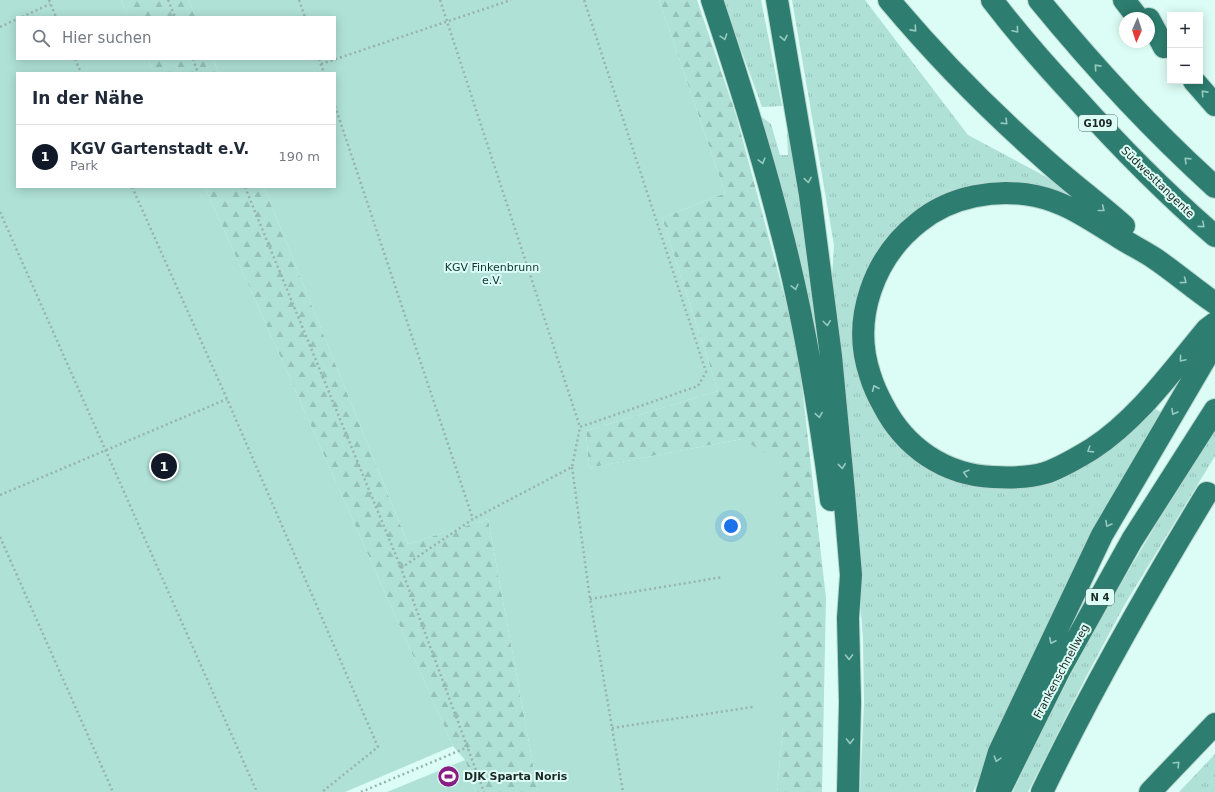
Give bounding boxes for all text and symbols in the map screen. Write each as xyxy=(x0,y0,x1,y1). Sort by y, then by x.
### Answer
north arrow xyxy=(1119,12,1155,48)
map controls xyxy=(1167,12,1203,84)
button: + xyxy=(1167,12,1203,48)
search box xyxy=(16,16,336,60)
one-way arrow xyxy=(910,24,917,32)
one-way arrow xyxy=(1011,26,1018,33)
icon: search xyxy=(30,27,52,49)
text: Hier suchen xyxy=(62,29,151,47)
one-way arrow xyxy=(719,33,728,40)
one-way arrow xyxy=(779,35,788,42)
button: − xyxy=(1167,48,1203,84)
one-way arrow xyxy=(1094,64,1101,71)
text: In der Nähe xyxy=(32,88,144,108)
one-way arrow xyxy=(1202,90,1209,98)
road number: G109 xyxy=(1079,115,1117,131)
one-way arrow xyxy=(1000,117,1008,125)
text: KGV Gartenstadt e.V. xyxy=(70,140,249,158)
street label: Südwesttangente xyxy=(1118,144,1197,221)
text: 1 xyxy=(40,149,50,164)
text: 190 m xyxy=(278,149,320,164)
one-way arrow xyxy=(757,157,766,164)
one-way arrow xyxy=(1184,157,1192,165)
text: Park xyxy=(70,158,98,173)
one-way arrow xyxy=(803,177,812,184)
one-way arrow xyxy=(1098,204,1105,211)
one-way arrow xyxy=(1198,221,1205,228)
park label: KGV Finkenbrunn e.V. xyxy=(445,261,539,287)
one-way arrow xyxy=(1180,276,1187,283)
one-way arrow xyxy=(790,284,798,290)
one-way arrow xyxy=(822,320,831,326)
one-way arrow xyxy=(1179,354,1186,362)
one-way arrow xyxy=(872,385,880,393)
one-way arrow xyxy=(1172,408,1179,415)
one-way arrow xyxy=(814,412,823,418)
one-way arrow xyxy=(1087,445,1094,452)
pin: 1 xyxy=(151,451,177,481)
one-way arrow xyxy=(837,463,846,469)
one-way arrow xyxy=(963,469,970,478)
your location xyxy=(721,516,741,536)
one-way arrow xyxy=(1106,520,1113,527)
road number: N 4 xyxy=(1086,589,1114,605)
street label: Frankenschnellweg xyxy=(1031,622,1092,721)
one-way arrow xyxy=(1049,637,1057,645)
one-way arrow xyxy=(845,654,853,660)
one-way arrow xyxy=(845,738,854,744)
one-way arrow xyxy=(993,755,1002,762)
one-way arrow xyxy=(1172,761,1180,769)
sports icon: DJK Sparta Noris xyxy=(435,763,461,789)
place label: DJK Sparta Noris xyxy=(464,770,568,783)

